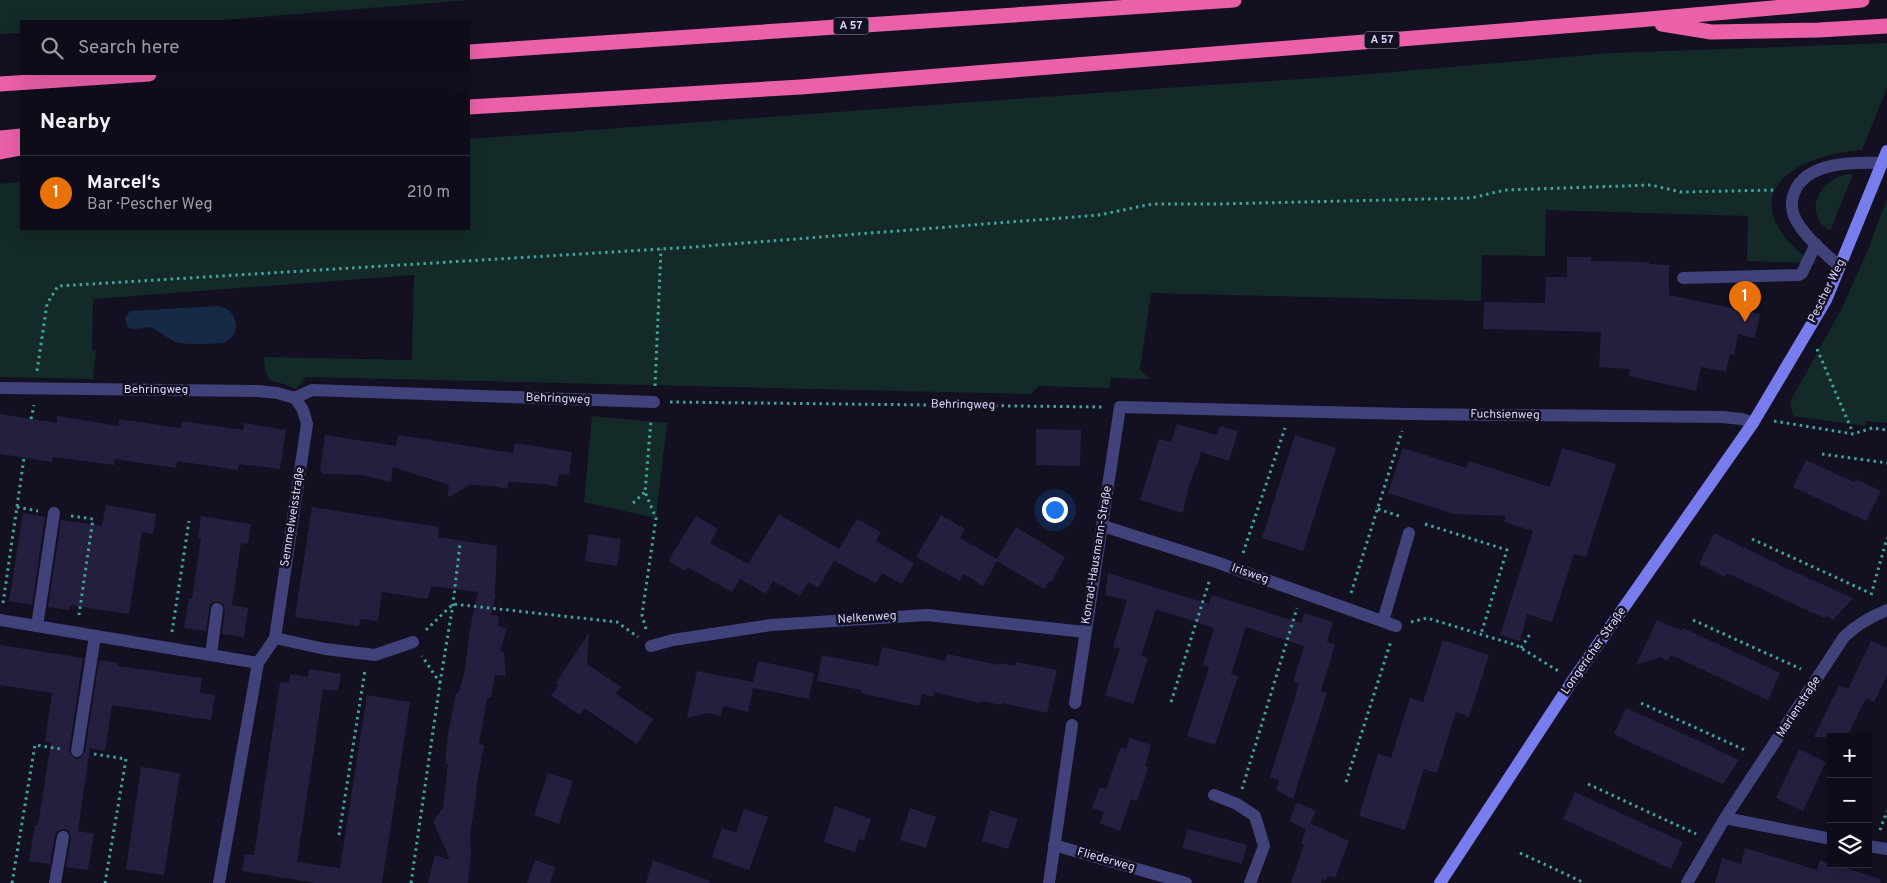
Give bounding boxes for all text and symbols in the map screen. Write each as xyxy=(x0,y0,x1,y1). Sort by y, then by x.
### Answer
road number: A 57 xyxy=(834,18,868,34)
search box xyxy=(20,20,470,75)
road number: A 57 xyxy=(1364,32,1400,48)
icon: search xyxy=(38,34,66,62)
text: Search here xyxy=(78,36,180,60)
text: Nearby xyxy=(40,109,111,136)
text: Marcel‘s xyxy=(87,171,161,195)
text: 1 xyxy=(53,183,59,203)
text: 210 m xyxy=(407,183,450,203)
text: Bar · Pescher Weg xyxy=(87,195,213,215)
street label: Pescher Weg xyxy=(1805,256,1849,326)
pin: 1 xyxy=(1729,281,1761,322)
street label: Behringweg xyxy=(124,382,188,398)
street label: Behringweg xyxy=(525,390,591,408)
street label: Behringweg xyxy=(931,396,995,414)
street label: Fuchsienweg xyxy=(1470,406,1540,424)
street label: Semmelweisstraße xyxy=(277,466,309,568)
street label: Konrad-Hausmann-Straße xyxy=(1078,485,1116,625)
your location xyxy=(1042,497,1068,523)
street label: Irisweg xyxy=(1229,560,1271,588)
street label: Longericher Straße xyxy=(1558,604,1630,698)
street label: Nelkenweg xyxy=(837,608,897,628)
street label: Marienstraße xyxy=(1773,673,1825,741)
map controls xyxy=(1827,733,1872,868)
button: + xyxy=(1827,733,1872,778)
button: − xyxy=(1827,778,1872,823)
button: layers xyxy=(1827,823,1872,868)
street label: Fliederweg xyxy=(1075,844,1137,876)

